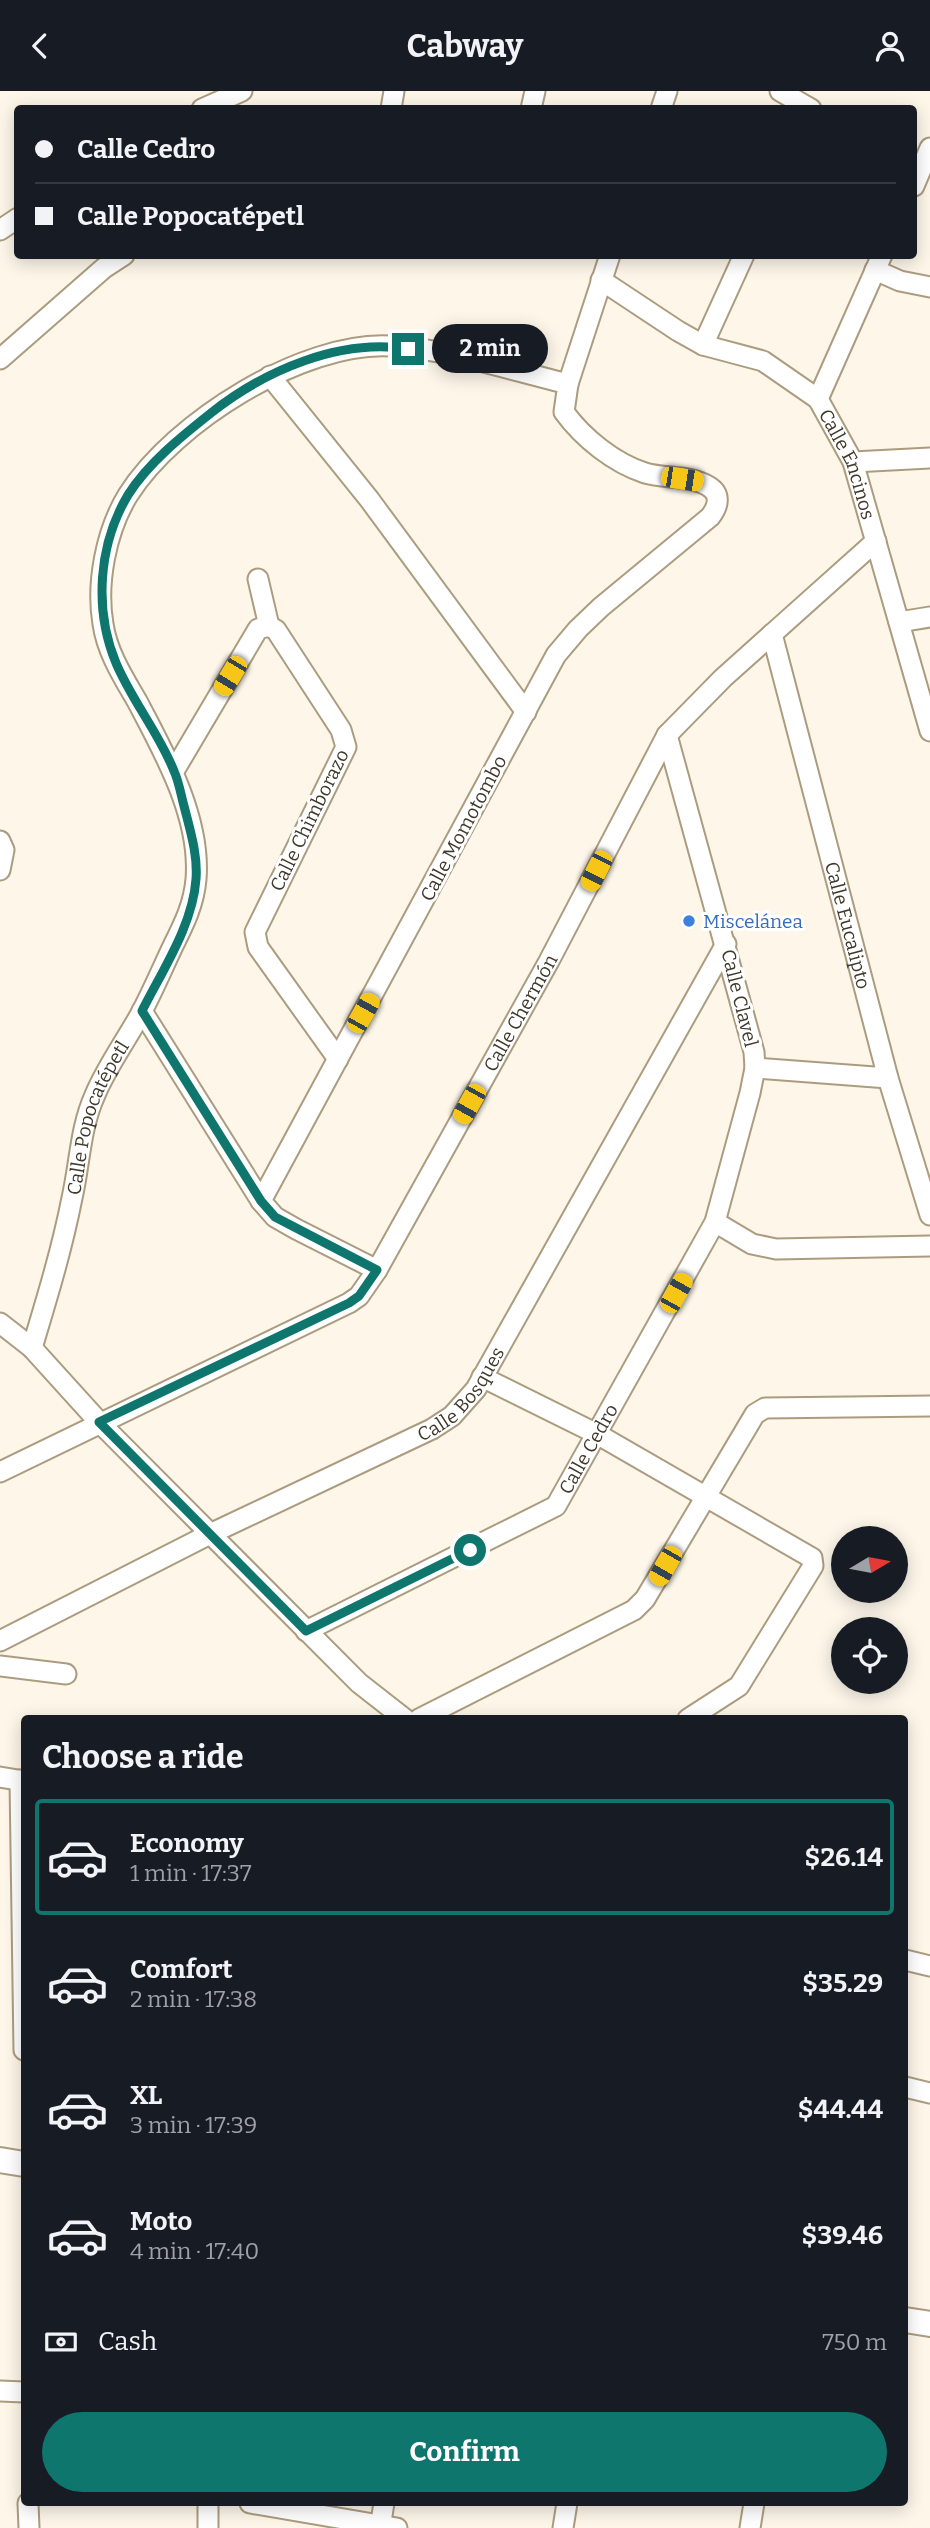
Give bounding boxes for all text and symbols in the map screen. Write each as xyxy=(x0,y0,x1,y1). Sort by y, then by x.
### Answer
icon: back xyxy=(21,27,59,65)
text: Cabway xyxy=(407,27,523,65)
icon: person xyxy=(871,27,909,65)
text: Calle Cedro xyxy=(77,134,215,165)
text: Calle Popocatépetl xyxy=(77,201,304,232)
callout: 2 min xyxy=(432,324,548,373)
route end xyxy=(392,333,424,365)
text: 2 min xyxy=(459,334,521,362)
street label: Calle Encinos xyxy=(814,405,880,522)
car xyxy=(660,465,705,493)
car xyxy=(211,653,250,699)
street label: Calle Chimborazo xyxy=(265,746,354,895)
street label: Calle Momotombo xyxy=(415,751,512,905)
car xyxy=(578,848,615,894)
street label: Calle Eucalipto xyxy=(820,859,875,992)
place label: Miscelánea xyxy=(703,910,804,933)
marker: Miscelánea xyxy=(681,913,697,929)
street label: Calle Clavel xyxy=(716,947,763,1049)
street label: Calle Chermón xyxy=(479,950,562,1076)
car xyxy=(344,990,383,1036)
street label: Calle Popocatépetl xyxy=(62,1037,134,1197)
car xyxy=(450,1081,489,1127)
car xyxy=(657,1270,696,1316)
street label: Calle Bosques xyxy=(414,1343,509,1446)
street label: Calle Cedro xyxy=(554,1400,623,1498)
north arrow xyxy=(831,1526,908,1603)
map controls xyxy=(831,1526,908,1694)
route start xyxy=(454,1534,486,1566)
car xyxy=(646,1543,685,1589)
button: locate xyxy=(831,1617,908,1694)
text: Choose a ride xyxy=(42,1738,243,1776)
icon: car xyxy=(46,1826,109,1889)
text: Economy xyxy=(130,1828,244,1859)
text: $26.14 xyxy=(805,1842,883,1873)
text: 1 min · 17:37 xyxy=(130,1859,252,1887)
icon: car xyxy=(46,1952,109,2015)
text: Comfort xyxy=(130,1954,233,1985)
text: $35.29 xyxy=(802,1968,883,1999)
text: 2 min · 17:38 xyxy=(130,1985,257,2013)
icon: car xyxy=(46,2078,109,2141)
text: XL xyxy=(130,2080,162,2111)
text: $44.44 xyxy=(798,2094,883,2125)
text: 3 min · 17:39 xyxy=(130,2111,257,2139)
icon: car xyxy=(46,2204,109,2267)
text: Moto xyxy=(130,2206,192,2237)
text: $39.46 xyxy=(802,2220,883,2251)
text: 4 min · 17:40 xyxy=(130,2237,259,2265)
icon: cash xyxy=(42,2323,80,2361)
text: Cash xyxy=(98,2326,157,2357)
text: 750 m xyxy=(822,2328,887,2356)
button: Confirm xyxy=(42,2412,887,2492)

